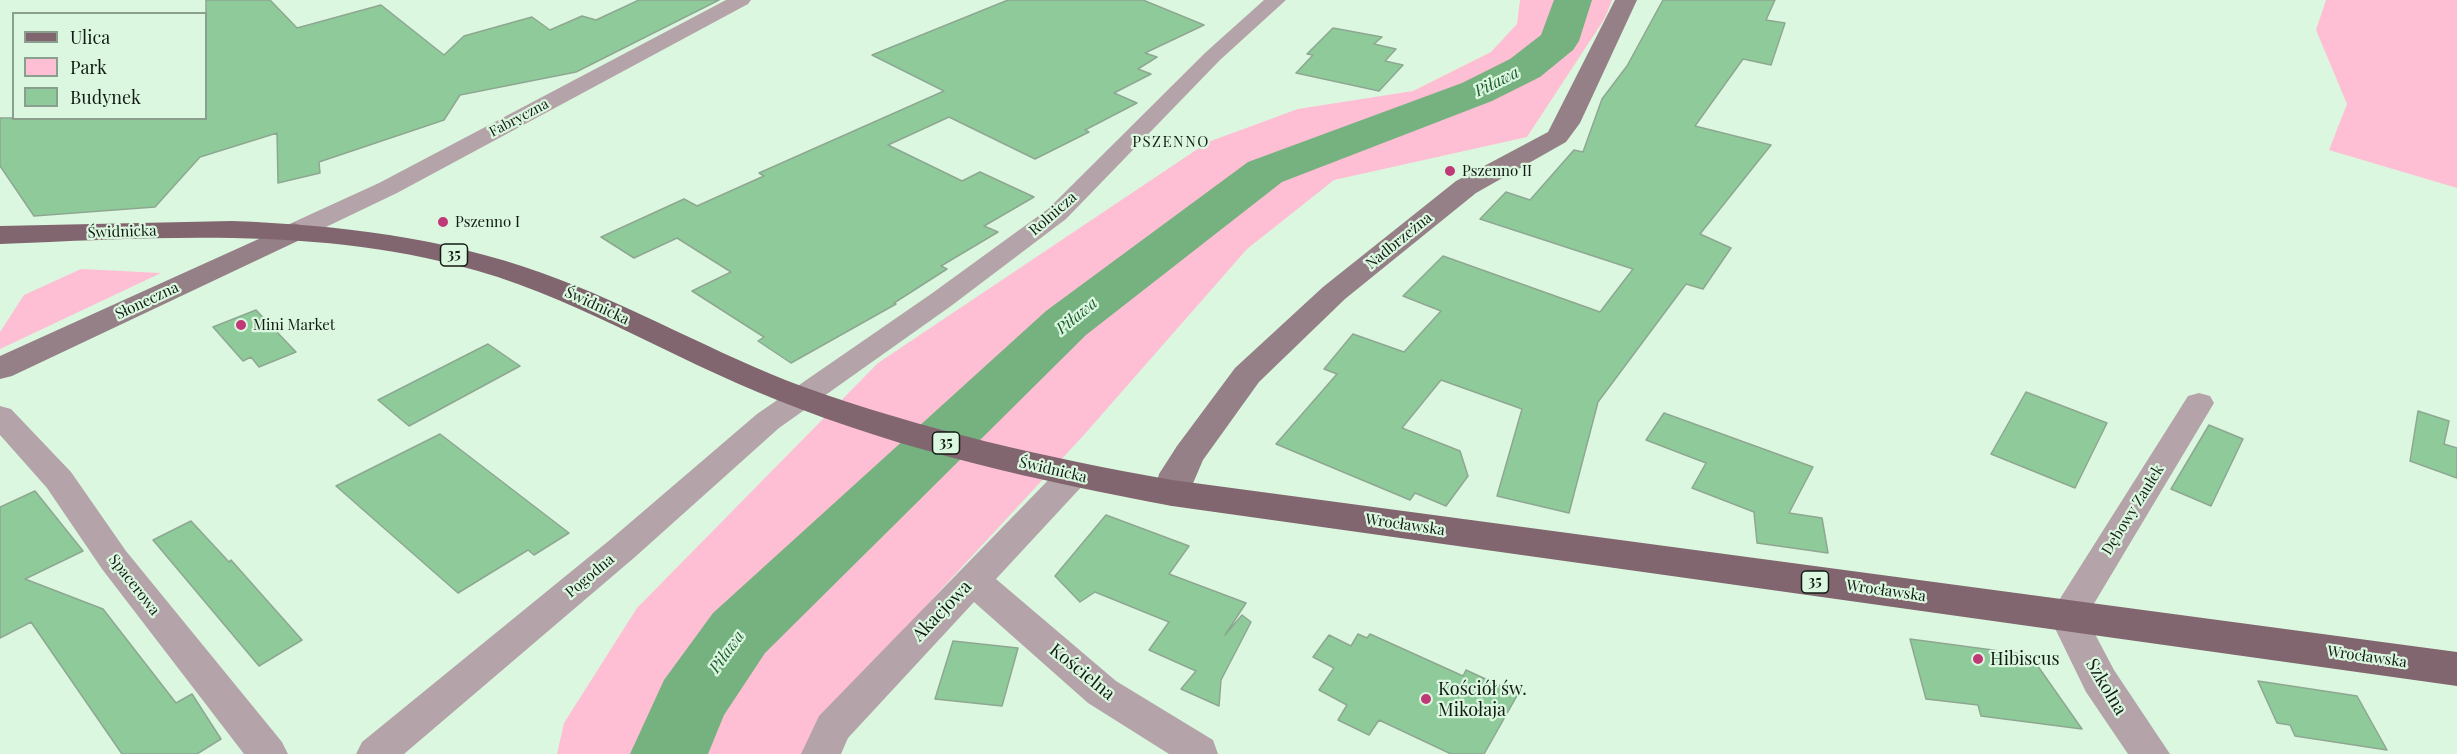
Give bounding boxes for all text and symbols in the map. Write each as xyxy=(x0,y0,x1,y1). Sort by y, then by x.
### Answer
legend xyxy=(12,12,207,120)
text: Ulica xyxy=(70,25,110,49)
text: Park xyxy=(70,55,107,79)
water label: Piława xyxy=(1472,63,1522,101)
text: Budynek xyxy=(70,85,141,109)
street label: Fabryczna xyxy=(487,95,551,141)
district label: PSZENNO xyxy=(1132,133,1210,151)
place label: Pszenno II xyxy=(1462,162,1532,180)
marker: Pszenno II xyxy=(1443,164,1457,178)
street label: Rolnicza xyxy=(1025,188,1081,240)
street label: Nadbrzeżna xyxy=(1362,209,1436,273)
place label: Pszenno I xyxy=(455,213,520,231)
marker: Pszenno I xyxy=(436,215,450,229)
street label: Świdnicka xyxy=(87,222,157,242)
road number: 35 xyxy=(440,244,468,266)
street label: Słoneczna xyxy=(112,279,182,323)
street label: Świdnicka xyxy=(562,283,632,329)
water label: Piława xyxy=(1053,294,1101,338)
place label: Mini Market xyxy=(253,316,335,334)
marker: Mini Market xyxy=(234,318,248,332)
road number: 35 xyxy=(932,432,960,454)
street label: Świdnicka xyxy=(1017,453,1089,487)
street label: Dębowy Zaułek xyxy=(2098,462,2168,558)
street label: Wrocławska xyxy=(1364,511,1446,539)
street label: Pogodna xyxy=(562,550,618,602)
street label: Spacerowa xyxy=(105,551,163,619)
road number: 35 xyxy=(1802,571,1828,593)
street label: Akacjowa xyxy=(908,576,976,646)
street label: Wrocławska xyxy=(1845,577,1927,605)
water label: Piława xyxy=(705,627,749,677)
street label: Kościelna xyxy=(1045,639,1119,705)
street label: Wrocławska xyxy=(2326,643,2408,671)
place label: Hibiscus xyxy=(1990,648,2060,670)
marker: Hibiscus xyxy=(1971,652,1985,666)
street label: Szkolna xyxy=(2081,655,2131,719)
place label: Kościół św. Mikołaja xyxy=(1438,678,1527,720)
marker: Kościół św. Mikołaja xyxy=(1419,692,1433,706)

